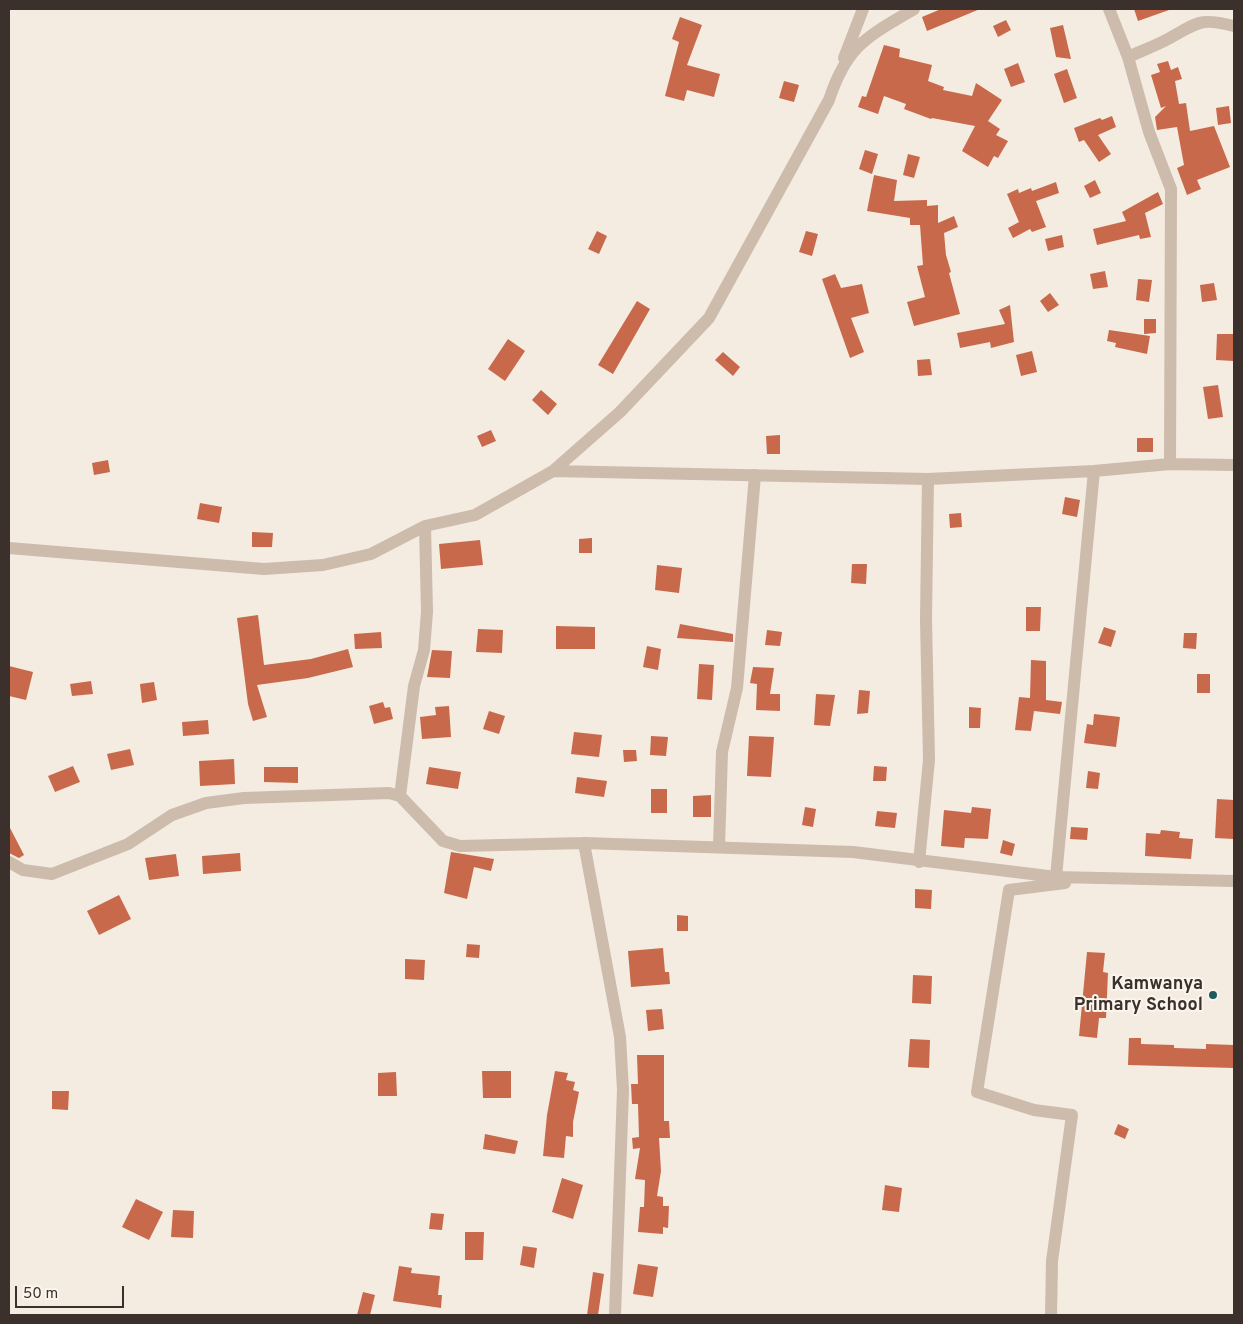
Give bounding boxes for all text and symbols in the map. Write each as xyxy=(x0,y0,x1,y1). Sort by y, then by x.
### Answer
place label: Kamwanya Primary School xyxy=(1074,974,1203,1016)
marker: Kamwanya Primary School xyxy=(1207,989,1219,1001)
scale bar xyxy=(18,1276,126,1308)
text: 50 m xyxy=(23,1285,58,1304)

